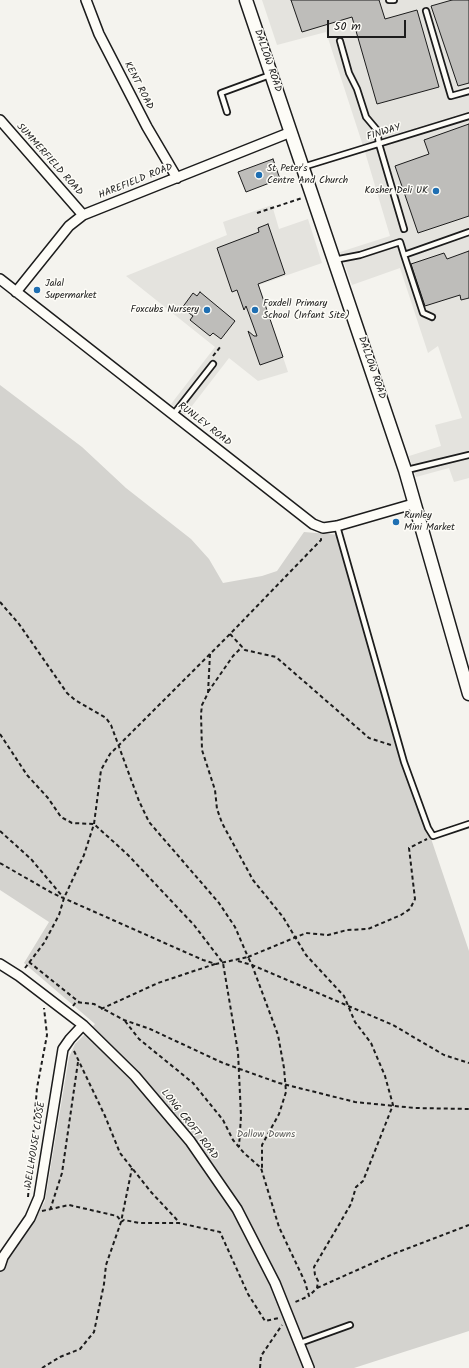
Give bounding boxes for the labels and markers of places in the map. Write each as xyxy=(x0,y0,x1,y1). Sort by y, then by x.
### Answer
place label: St Peter's Centre And Church xyxy=(267,163,348,186)
marker: St Peter's Centre And Church xyxy=(254,170,264,180)
place label: Kosher Deli UK xyxy=(364,185,428,197)
marker: Kosher Deli UK xyxy=(431,186,441,196)
place label: Jalal Supermarket xyxy=(45,278,97,302)
marker: Jalal Supermarket xyxy=(32,285,42,295)
place label: Foxdell Primary School (Infant Site) xyxy=(263,298,350,322)
place label: Foxcubs Nursery xyxy=(131,304,199,316)
marker: Foxcubs Nursery xyxy=(202,305,212,315)
marker: Foxdell Primary School (Infant Site) xyxy=(250,305,260,315)
place label: Runley Mini Market xyxy=(404,510,455,534)
marker: Runley Mini Market xyxy=(391,517,401,527)

